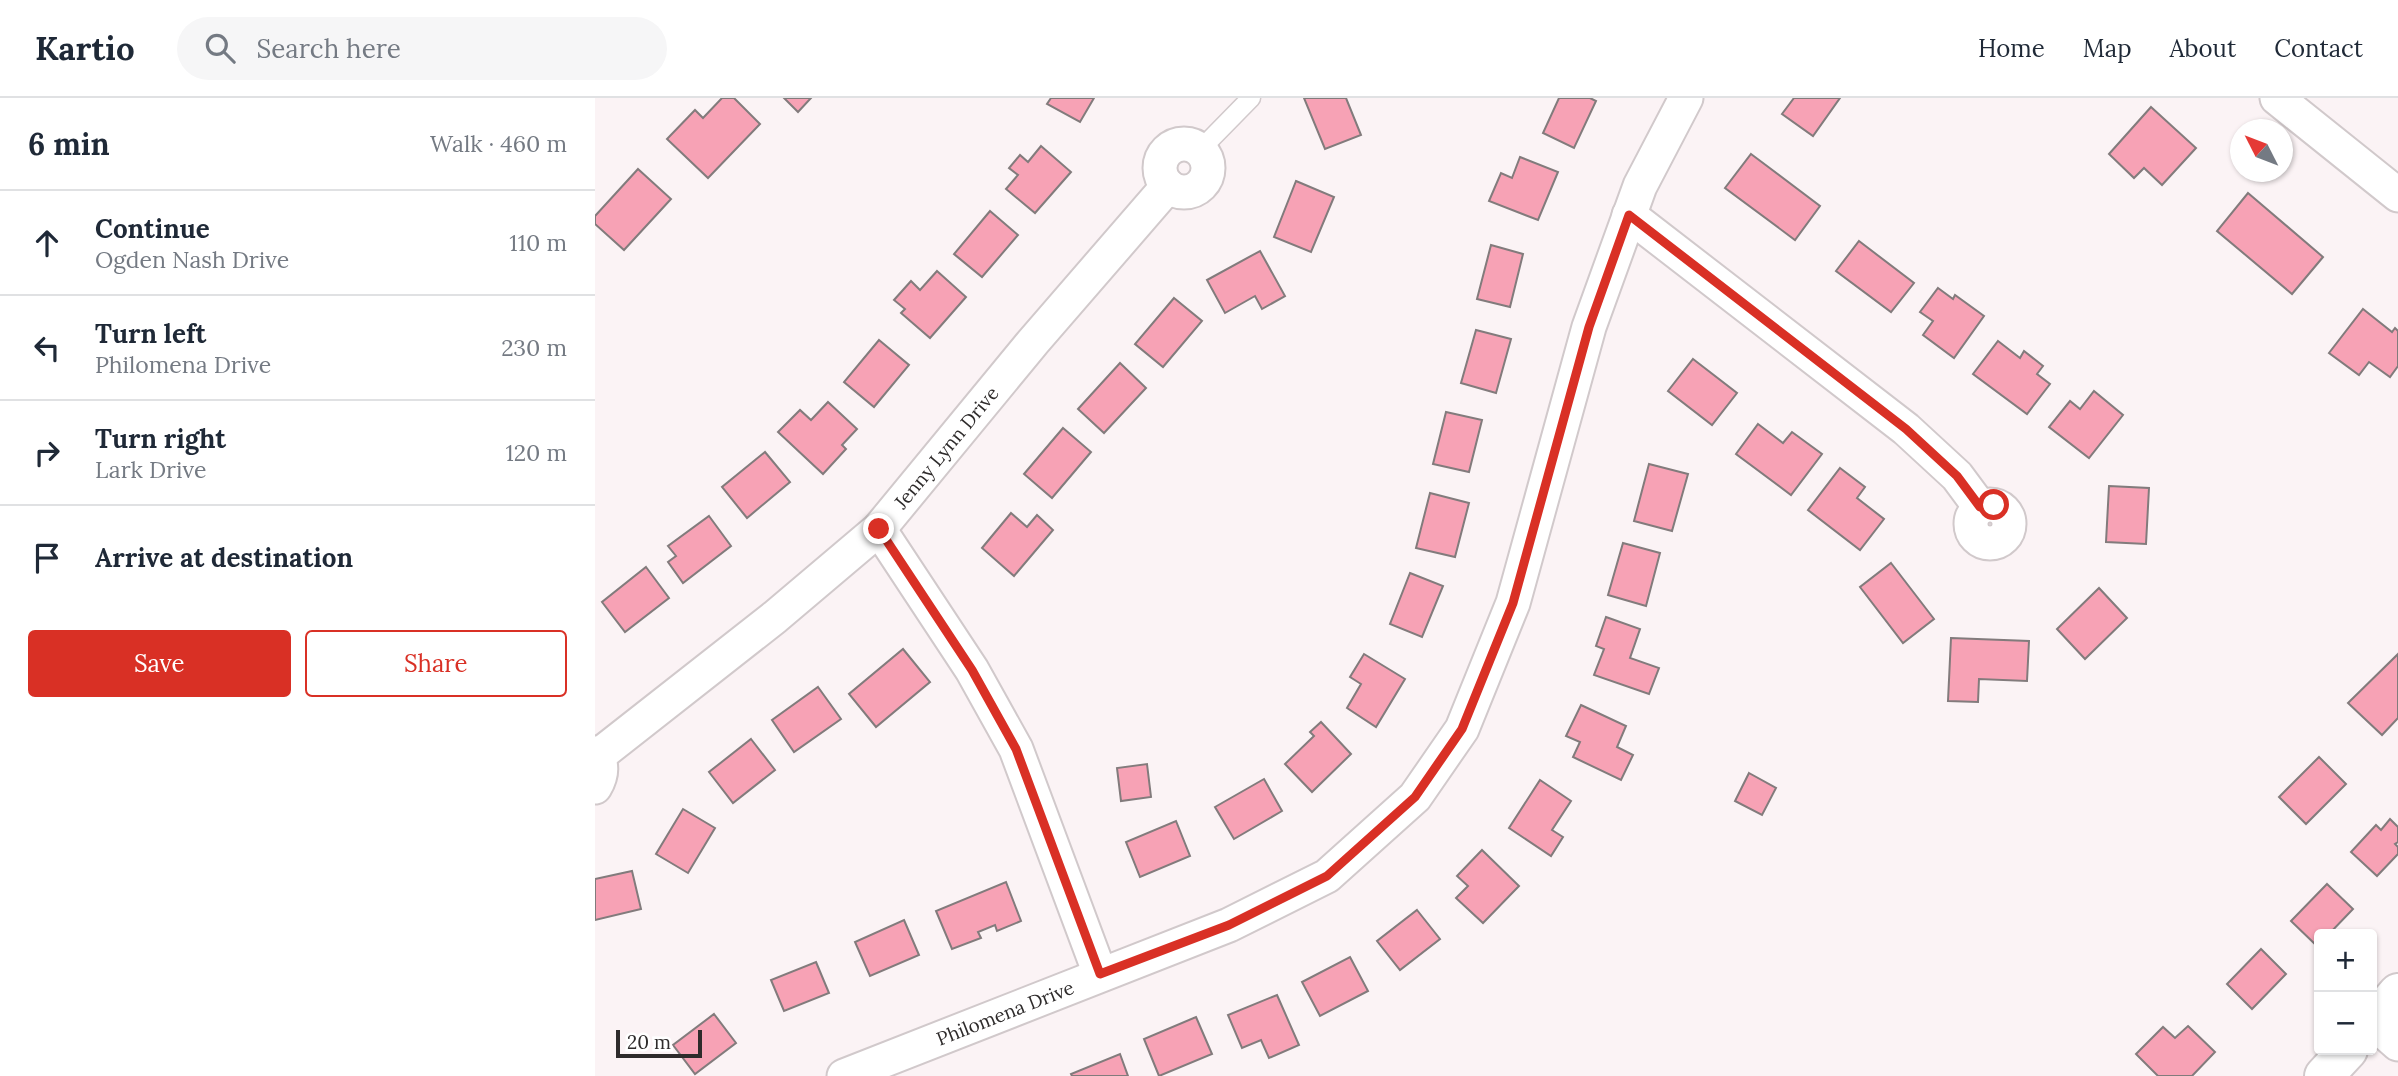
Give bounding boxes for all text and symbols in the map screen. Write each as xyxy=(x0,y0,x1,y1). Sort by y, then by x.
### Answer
search box xyxy=(177,17,667,80)
text: Kartio xyxy=(35,27,135,69)
icon: search xyxy=(201,29,239,67)
text: Search here xyxy=(257,32,401,65)
text: Home xyxy=(1978,33,2045,64)
text: Map xyxy=(2083,33,2132,64)
text: About xyxy=(2170,33,2236,64)
text: Contact xyxy=(2274,33,2363,64)
north arrow xyxy=(2230,119,2293,182)
text: 6 min xyxy=(28,125,110,163)
text: Walk · 460 m xyxy=(430,129,567,158)
text: Continue xyxy=(95,212,210,245)
icon: ahead xyxy=(28,224,66,262)
text: 110 m xyxy=(509,228,567,257)
text: Ogden Nash Drive xyxy=(95,245,289,274)
text: Turn left xyxy=(95,317,206,350)
icon: left xyxy=(28,329,66,367)
text: 230 m xyxy=(501,333,567,362)
text: Philomena Drive xyxy=(95,350,271,379)
street label: Jenny Lynn Drive xyxy=(888,381,1004,514)
text: Turn right xyxy=(95,422,226,455)
icon: right xyxy=(28,434,66,472)
text: 120 m xyxy=(505,438,567,467)
text: Lark Drive xyxy=(95,455,206,484)
route start xyxy=(1978,489,2009,520)
route end xyxy=(863,513,894,544)
icon: arrive xyxy=(28,539,66,577)
text: Arrive at destination xyxy=(95,541,353,574)
button: Save xyxy=(28,630,291,697)
button: Share xyxy=(305,630,567,697)
map controls xyxy=(2314,929,2377,1055)
button: + xyxy=(2314,929,2377,992)
street label: Philomena Drive xyxy=(933,975,1077,1051)
button: − xyxy=(2314,992,2377,1055)
scale bar xyxy=(616,1027,702,1059)
text: 20 m xyxy=(627,1030,671,1054)

